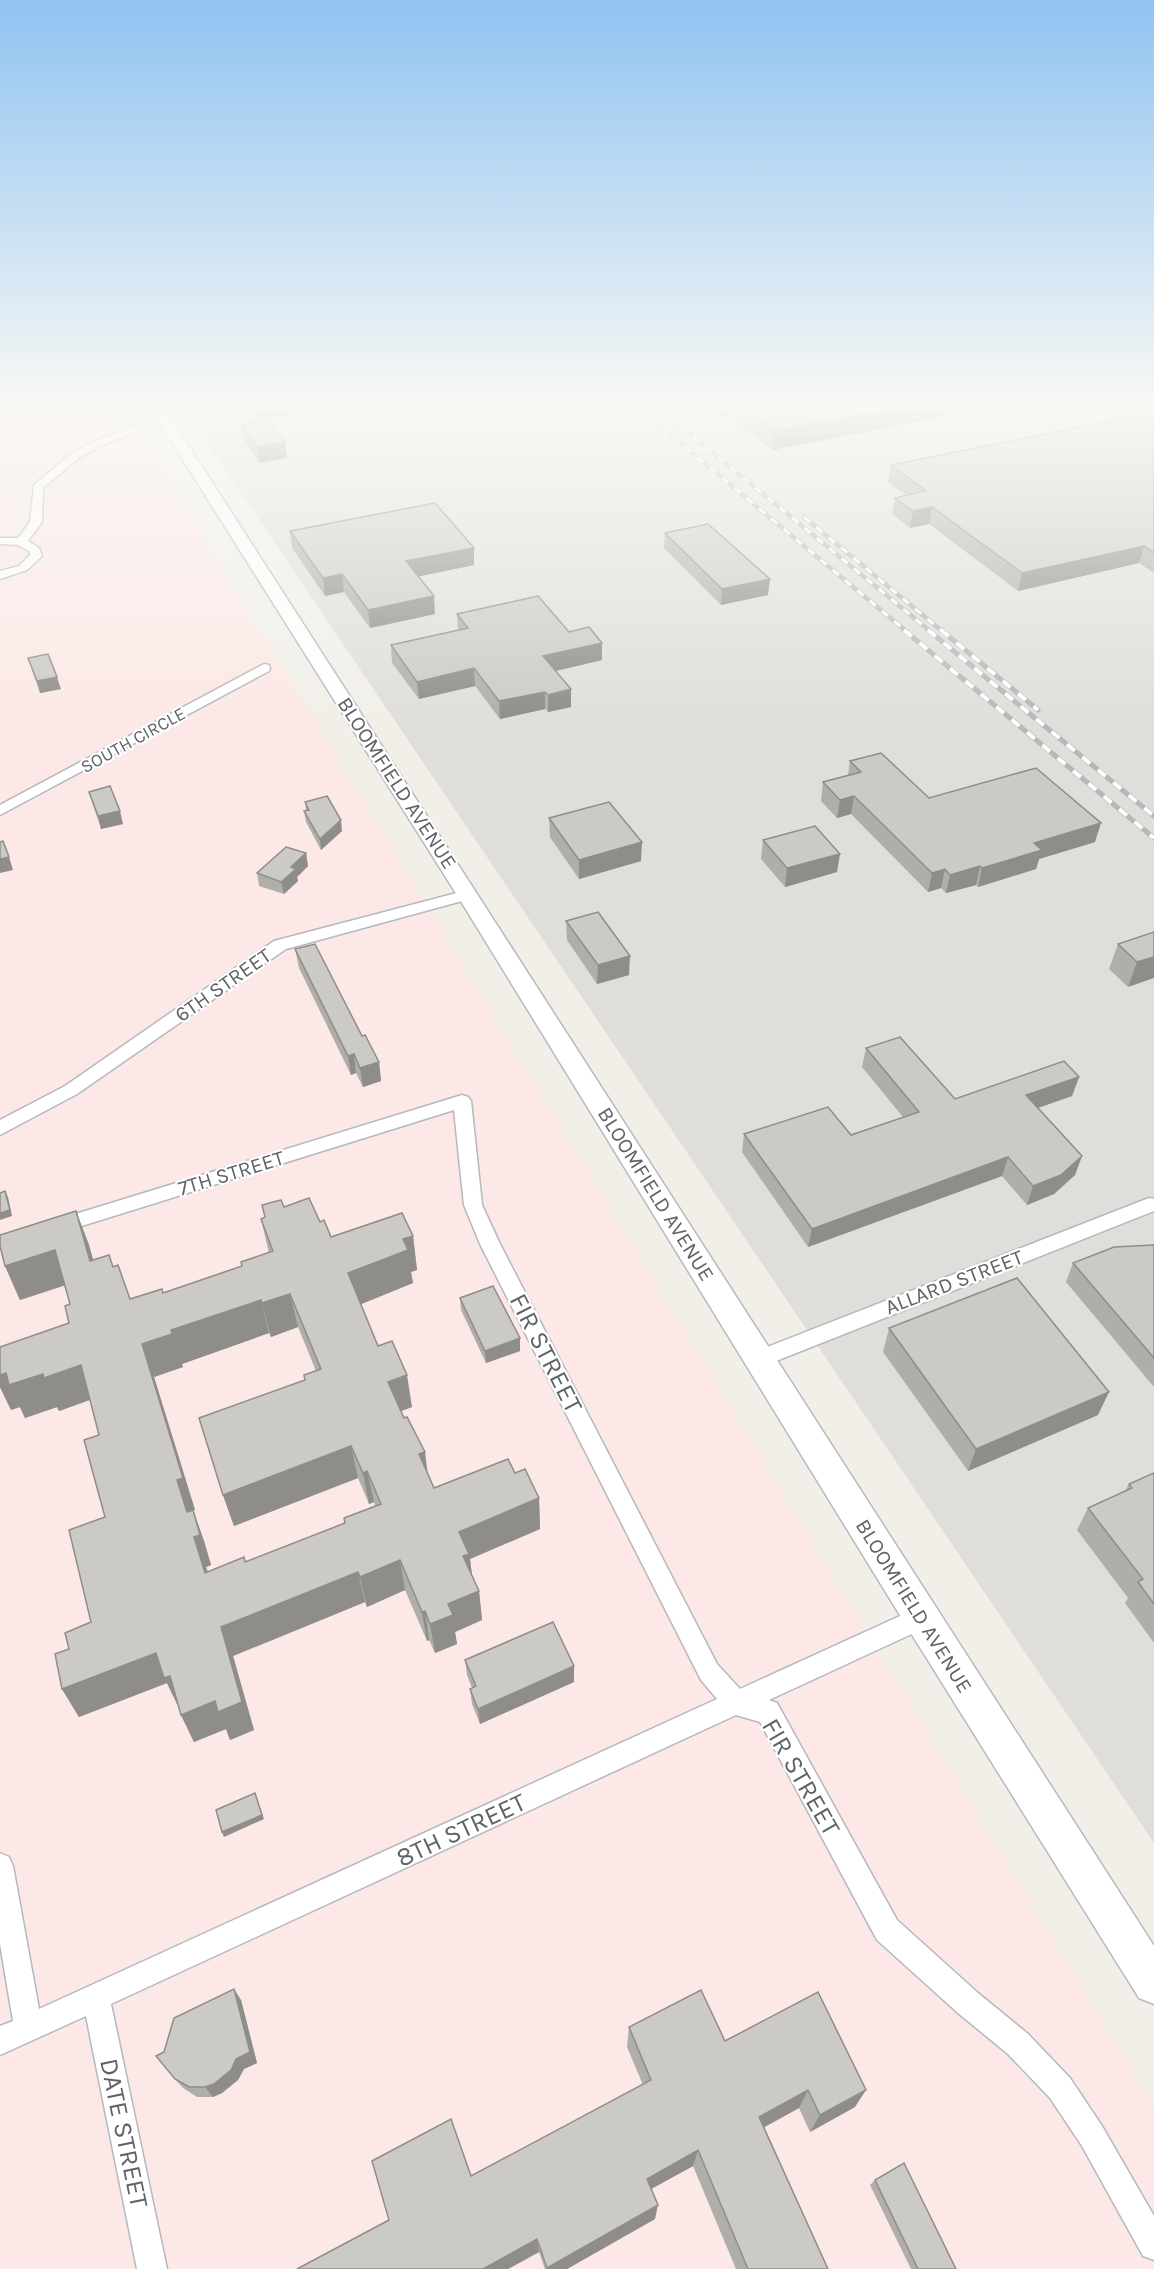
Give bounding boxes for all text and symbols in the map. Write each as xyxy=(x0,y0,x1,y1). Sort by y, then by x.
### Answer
street label: BLOOMFIELD AVENUE xyxy=(332,693,462,873)
street label: SOUTH CIRCLE xyxy=(77,702,189,778)
street label: 6TH STREET xyxy=(170,943,276,1027)
street label: BLOOMFIELD AVENUE xyxy=(593,1103,719,1285)
street label: 7TH STREET xyxy=(175,1145,287,1200)
street label: ALLARD STREET xyxy=(882,1245,1027,1319)
street label: FIR STREET xyxy=(503,1288,589,1418)
street label: BLOOMFIELD AVENUE xyxy=(851,1515,977,1697)
street label: FIR STREET xyxy=(755,1713,847,1841)
street label: 8TH STREET xyxy=(391,1786,531,1874)
street label: DATE STREET xyxy=(93,2056,155,2210)

